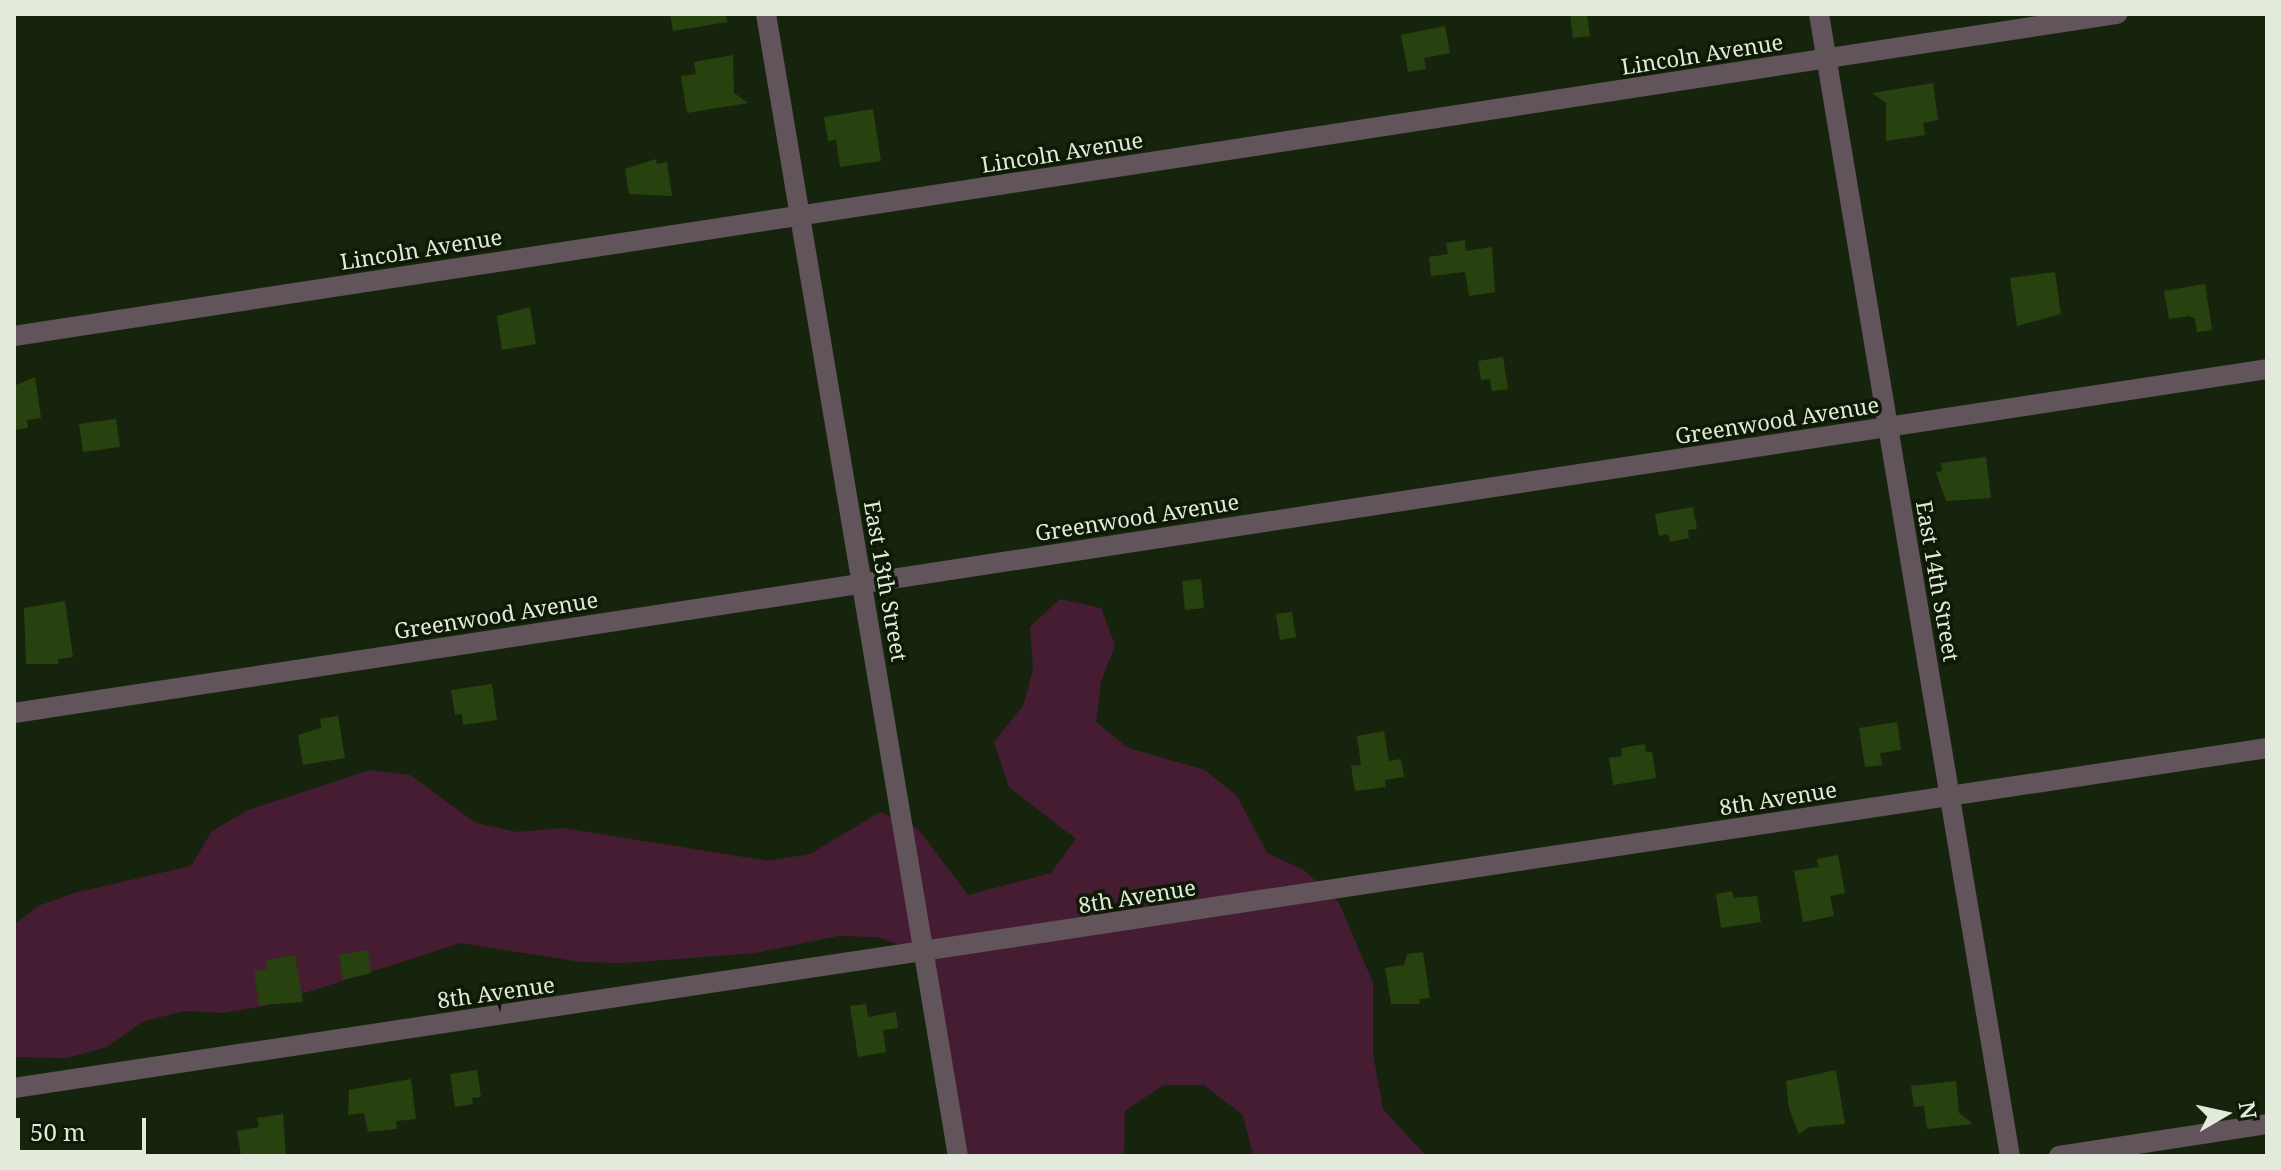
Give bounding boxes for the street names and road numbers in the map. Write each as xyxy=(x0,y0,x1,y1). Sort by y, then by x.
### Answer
street label: Lincoln Avenue xyxy=(1619,28,1785,80)
street label: Lincoln Avenue xyxy=(979,126,1145,178)
street label: Lincoln Avenue xyxy=(338,223,504,275)
street label: Greenwood Avenue xyxy=(1673,391,1881,449)
street label: Greenwood Avenue xyxy=(1033,488,1241,546)
street label: East 13th Street xyxy=(859,499,913,663)
street label: East 14th Street xyxy=(1911,499,1965,663)
street label: Greenwood Avenue xyxy=(392,586,600,644)
street label: 8th Avenue xyxy=(1717,776,1839,820)
street label: 8th Avenue xyxy=(1076,874,1198,918)
street label: 8th Avenue xyxy=(436,971,556,1013)

